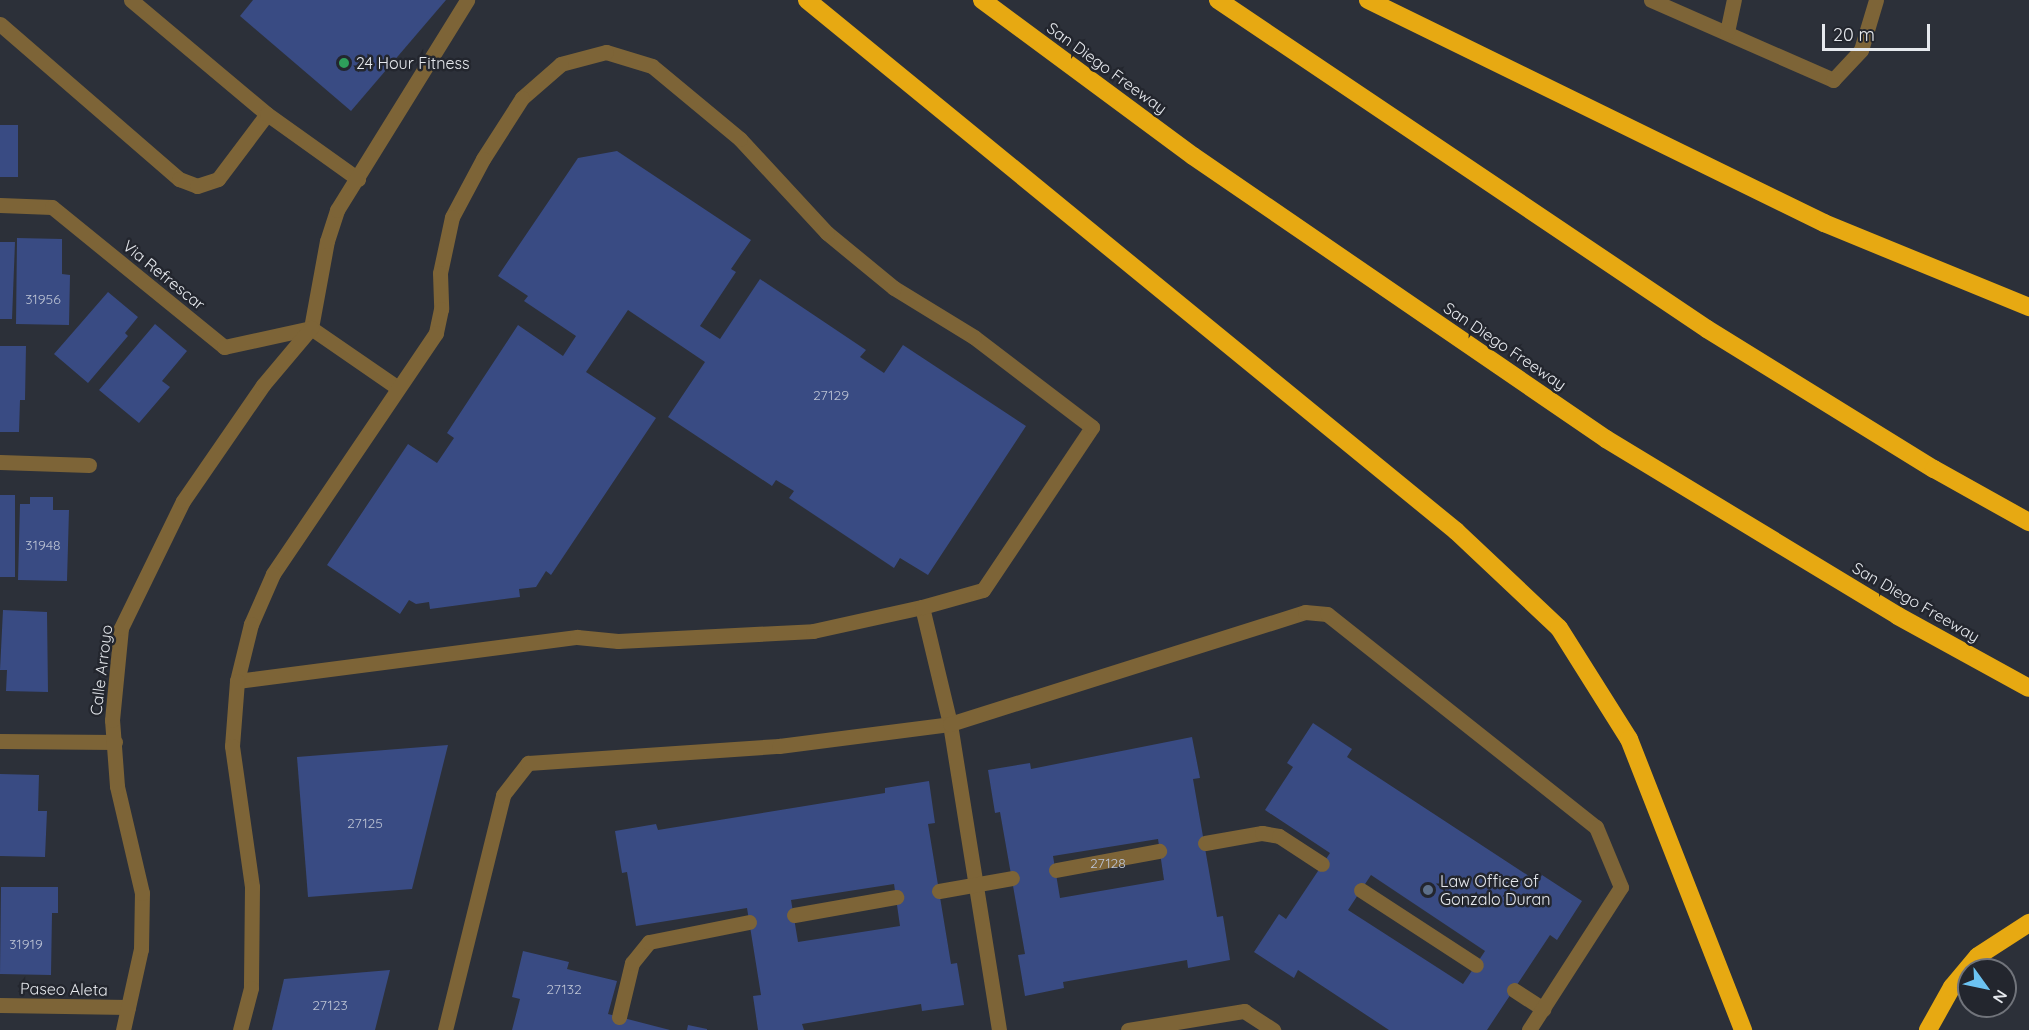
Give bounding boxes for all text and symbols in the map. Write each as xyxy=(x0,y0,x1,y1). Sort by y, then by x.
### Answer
scale bar xyxy=(1825,12,1933,50)
street label: San Diego Freeway xyxy=(1043,18,1171,118)
text: 20 m xyxy=(1833,23,1875,46)
place label: 24 Hour Fitness xyxy=(356,53,469,73)
marker: 24 Hour Fitness xyxy=(337,56,351,70)
street label: Via Refrescar xyxy=(119,236,209,314)
house number: 31956 xyxy=(25,291,61,307)
street label: San Diego Freeway xyxy=(1440,298,1570,394)
house number: 27129 xyxy=(813,387,849,403)
house number: 31948 xyxy=(25,537,61,553)
street label: San Diego Freeway xyxy=(1849,558,1983,646)
street label: Calle Arroyo xyxy=(86,623,116,717)
house number: 27125 xyxy=(347,815,383,831)
house number: 27128 xyxy=(1090,855,1126,871)
place label: Law Office of Gonzalo Duran xyxy=(1440,871,1550,909)
marker: Law Office of Gonzalo Duran xyxy=(1421,883,1435,897)
house number: 31919 xyxy=(9,936,43,952)
north arrow xyxy=(1957,958,2017,1018)
street label: Paseo Aleta xyxy=(20,979,108,999)
house number: 27132 xyxy=(546,981,582,997)
text: N xyxy=(1989,986,2012,1007)
house number: 27123 xyxy=(312,997,348,1013)

